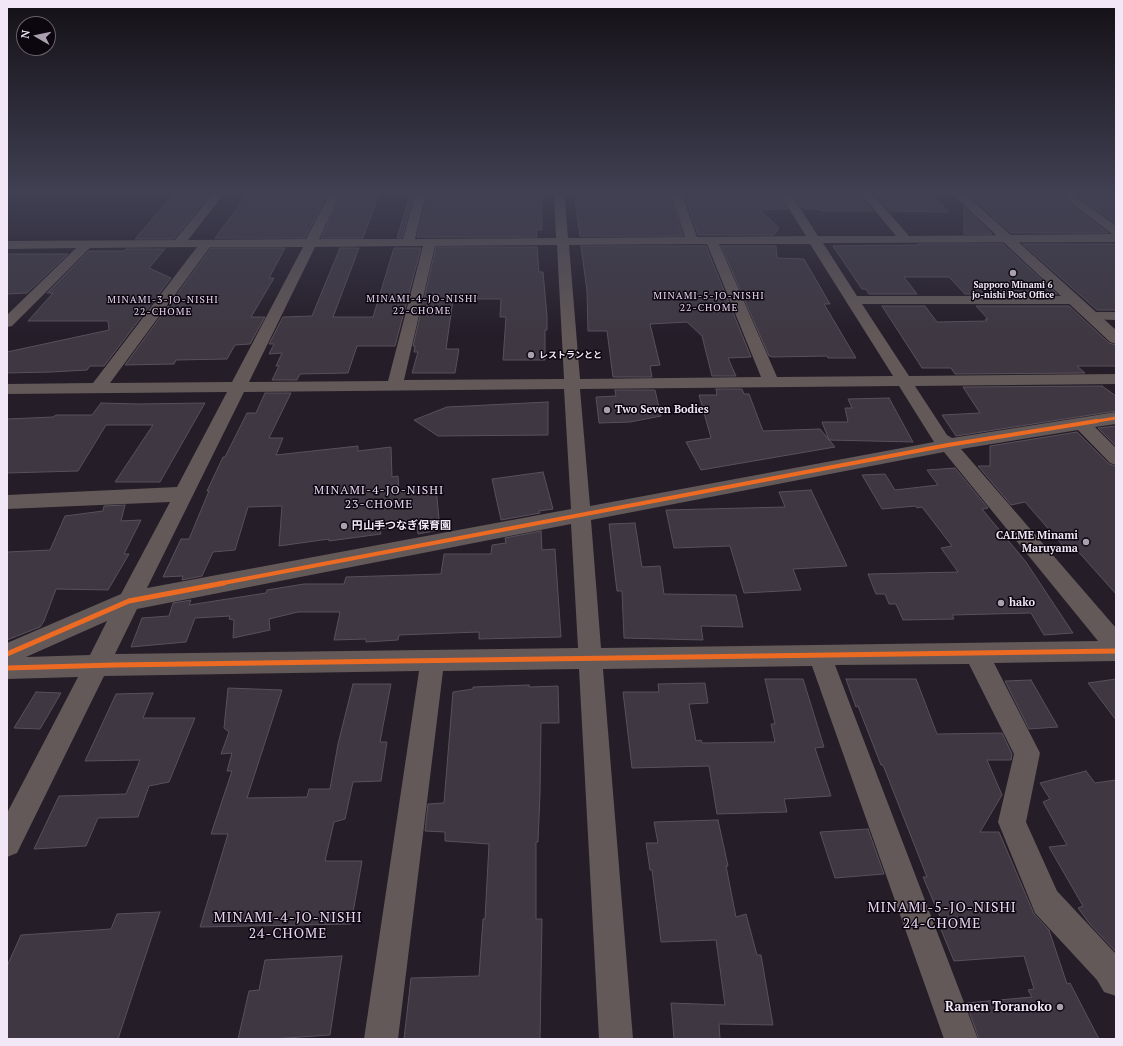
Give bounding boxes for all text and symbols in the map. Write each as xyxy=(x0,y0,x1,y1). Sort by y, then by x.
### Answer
north arrow xyxy=(16,16,56,56)
text: N xyxy=(18,29,33,39)
marker: Sapporo Minami 6 jo-nishi Post Office xyxy=(1008,268,1018,278)
place label: Sapporo Minami 6 jo-nishi Post Office xyxy=(972,280,1054,301)
district label: MINAMI-5-JO-NISHI 22-CHOME xyxy=(653,290,765,314)
district label: MINAMI-4-JO-NISHI 22-CHOME xyxy=(366,293,478,316)
district label: MINAMI-3-JO-NISHI 22-CHOME xyxy=(107,294,219,318)
marker: レストランとと xyxy=(526,350,536,360)
place label: レストランとと xyxy=(539,350,602,360)
place label: Two Seven Bodies xyxy=(615,403,709,417)
marker: Two Seven Bodies xyxy=(602,405,612,415)
district label: MINAMI-4-JO-NISHI 23-CHOME xyxy=(314,484,444,512)
place label: 円山手つなぎ保育園 xyxy=(352,519,451,533)
marker: 円山手つなぎ保育園 xyxy=(339,521,349,531)
place label: CALME Minami Maruyama xyxy=(996,529,1078,555)
marker: CALME Minami Maruyama xyxy=(1081,537,1091,547)
place label: hako xyxy=(1009,596,1035,610)
marker: hako xyxy=(996,598,1006,608)
district label: MINAMI-5-JO-NISHI 24-CHOME xyxy=(867,900,1017,932)
district label: MINAMI-4-JO-NISHI 24-CHOME xyxy=(213,910,363,942)
place label: Ramen Toranoko xyxy=(945,999,1052,1015)
marker: Ramen Toranoko xyxy=(1055,1002,1065,1012)

